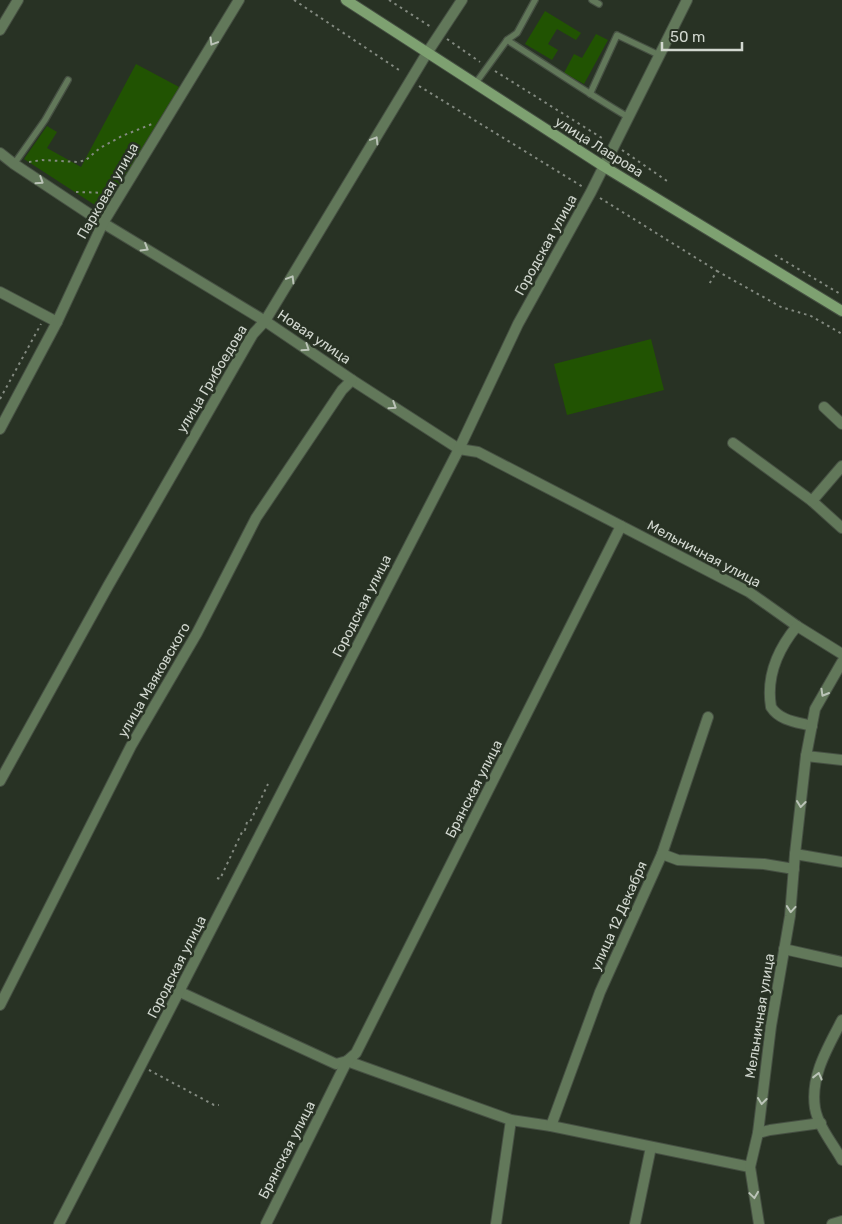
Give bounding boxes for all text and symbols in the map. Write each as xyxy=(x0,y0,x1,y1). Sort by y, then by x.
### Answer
scale bar xyxy=(662,20,742,52)
text: 50 m xyxy=(670,28,705,46)
one-way arrow xyxy=(210,36,220,45)
street label: улица Лаврова xyxy=(552,113,646,181)
one-way arrow xyxy=(369,137,379,146)
street label: Парковая улица xyxy=(74,140,142,242)
one-way arrow xyxy=(34,175,44,184)
street label: Городская улица xyxy=(511,192,581,298)
one-way arrow xyxy=(140,241,149,251)
one-way arrow xyxy=(284,276,294,285)
street label: Новая улица xyxy=(274,306,354,368)
street label: улица Грибоедова xyxy=(173,322,251,436)
one-way arrow xyxy=(300,342,309,351)
one-way arrow xyxy=(387,400,396,410)
street label: Мельничная улица xyxy=(644,517,764,591)
street label: Городская улица xyxy=(329,552,395,660)
street label: улица Маяковского xyxy=(114,619,194,741)
one-way arrow xyxy=(821,688,831,697)
street label: Брянская улица xyxy=(442,737,506,841)
one-way arrow xyxy=(796,801,807,809)
street label: улица 12 Декабря xyxy=(587,858,651,974)
one-way arrow xyxy=(785,906,796,914)
street label: Городская улица xyxy=(144,913,210,1021)
street label: Мельничная улица xyxy=(742,952,778,1080)
one-way arrow xyxy=(812,1072,823,1080)
one-way arrow xyxy=(757,1097,768,1105)
street label: Брянская улица xyxy=(255,1098,319,1202)
one-way arrow xyxy=(749,1191,759,1200)

